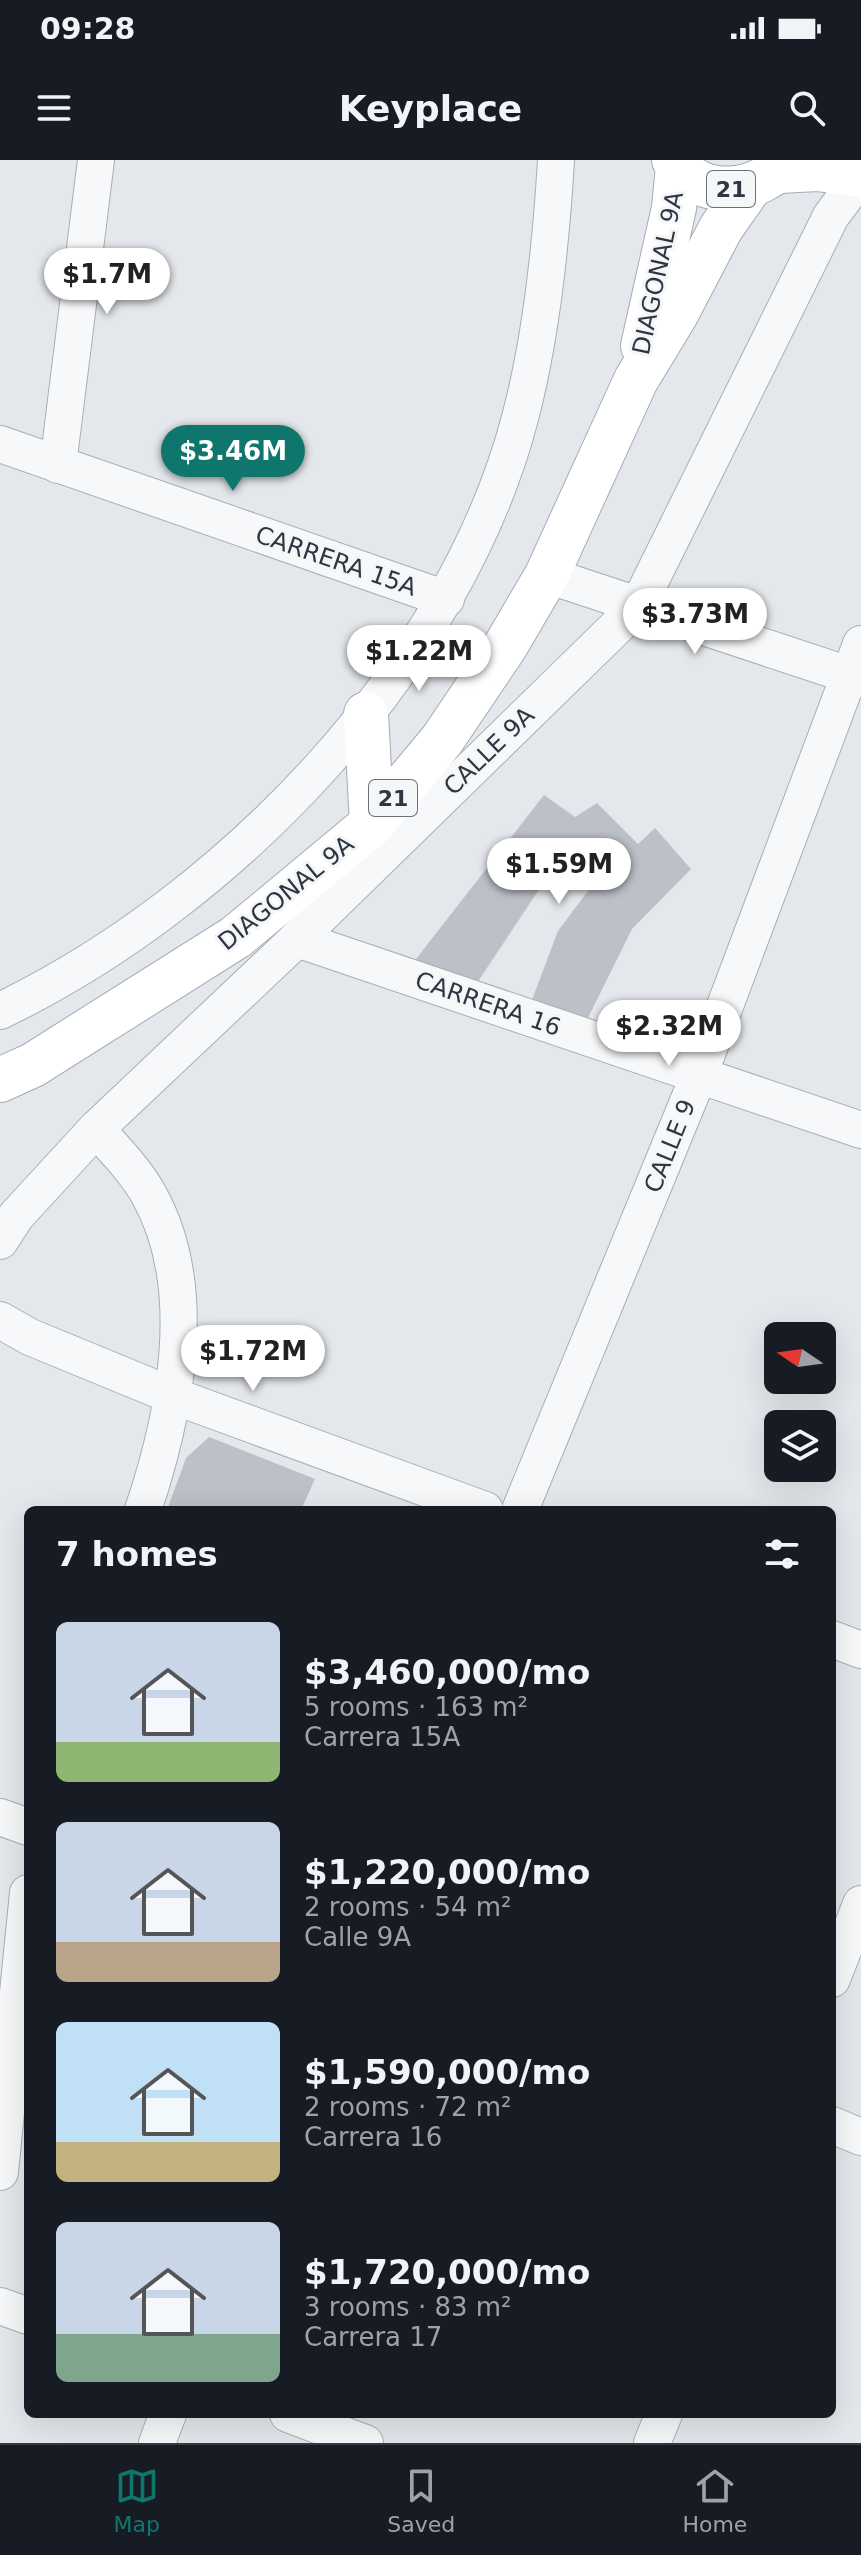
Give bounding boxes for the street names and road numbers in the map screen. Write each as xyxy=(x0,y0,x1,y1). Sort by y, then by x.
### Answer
road number: 21 xyxy=(707,171,755,207)
street label: DIAGONAL 9A xyxy=(627,188,689,357)
street label: CARRERA 15A xyxy=(252,520,421,602)
street label: CALLE 9A xyxy=(438,701,540,801)
road number: 21 xyxy=(369,780,417,816)
street label: DIAGONAL 9A xyxy=(213,829,360,956)
street label: CARRERA 16 xyxy=(412,966,564,1042)
street label: CALLE 9 xyxy=(639,1095,701,1197)

